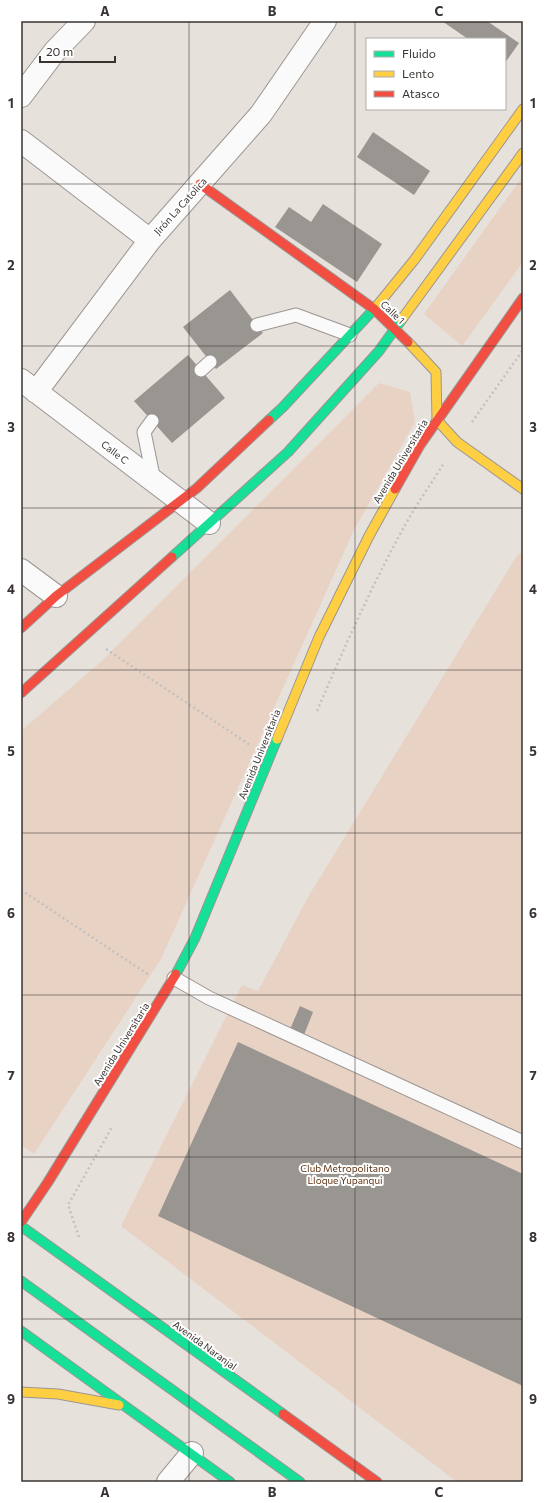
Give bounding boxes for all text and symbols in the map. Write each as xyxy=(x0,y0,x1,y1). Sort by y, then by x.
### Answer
text: A xyxy=(100,3,110,19)
text: B xyxy=(268,3,277,19)
text: C xyxy=(435,3,444,19)
scale bar xyxy=(40,38,115,64)
legend xyxy=(366,38,506,110)
text: 20 m xyxy=(46,44,73,58)
text: Fluido xyxy=(402,46,436,60)
text: Lento xyxy=(402,66,434,80)
text: Atasco xyxy=(402,86,440,100)
text: 1 xyxy=(8,95,14,111)
text: 1 xyxy=(530,95,536,111)
street label: Jirón La Catolica xyxy=(151,175,209,237)
text: 2 xyxy=(7,257,15,273)
text: 2 xyxy=(529,257,537,273)
street label: Calle 1 xyxy=(378,298,408,326)
street label: Avenida Universitaria xyxy=(370,417,430,505)
text: 3 xyxy=(7,419,15,435)
text: 3 xyxy=(529,419,537,435)
street label: Calle C xyxy=(99,438,131,466)
text: 4 xyxy=(7,581,15,597)
text: 4 xyxy=(529,581,537,597)
street label: Avenida Universitaria xyxy=(235,707,283,801)
text: 5 xyxy=(7,743,15,759)
text: 5 xyxy=(529,743,537,759)
text: 6 xyxy=(7,905,15,921)
text: 6 xyxy=(529,905,537,921)
street label: Avenida Universitaria xyxy=(91,1000,151,1088)
text: 7 xyxy=(7,1067,15,1083)
text: 7 xyxy=(529,1067,537,1083)
park label: Club Metropolitano Lloque Yupanqui xyxy=(300,1162,390,1186)
text: 8 xyxy=(7,1229,15,1245)
text: 8 xyxy=(529,1229,537,1245)
street label: Avenida Naranjal xyxy=(171,1318,239,1372)
text: 9 xyxy=(7,1391,15,1407)
text: 9 xyxy=(529,1391,537,1407)
text: A xyxy=(100,1484,110,1500)
text: B xyxy=(268,1484,277,1500)
text: C xyxy=(435,1484,444,1500)

